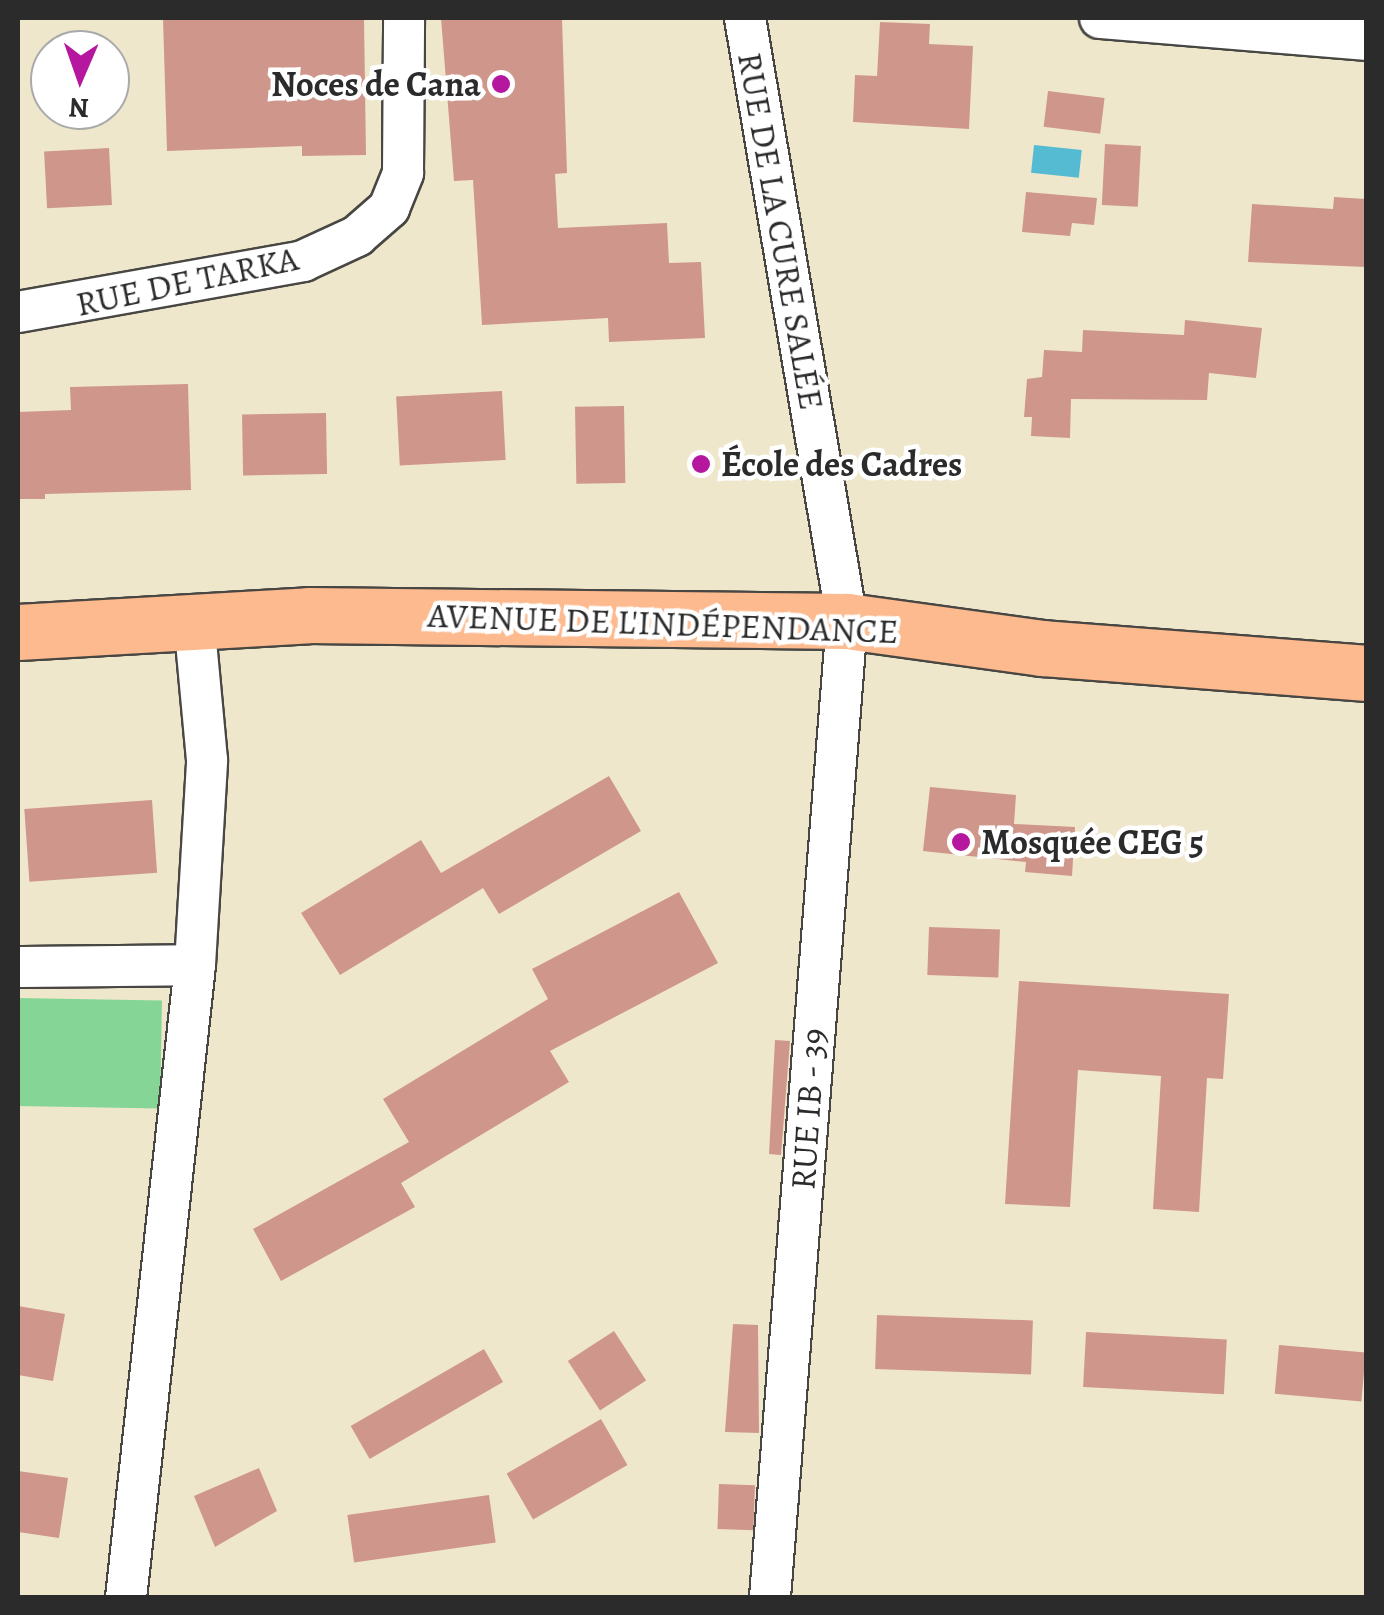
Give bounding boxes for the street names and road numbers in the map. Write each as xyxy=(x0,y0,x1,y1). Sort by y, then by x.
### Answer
street label: RUE DE LA CURE SALÉE xyxy=(729,49,833,413)
street label: RUE DE TARKA xyxy=(72,237,302,325)
street label: AVENUE DE L'INDÉPENDANCE xyxy=(427,594,899,652)
street label: RUE IB - 39 xyxy=(781,1026,835,1192)

